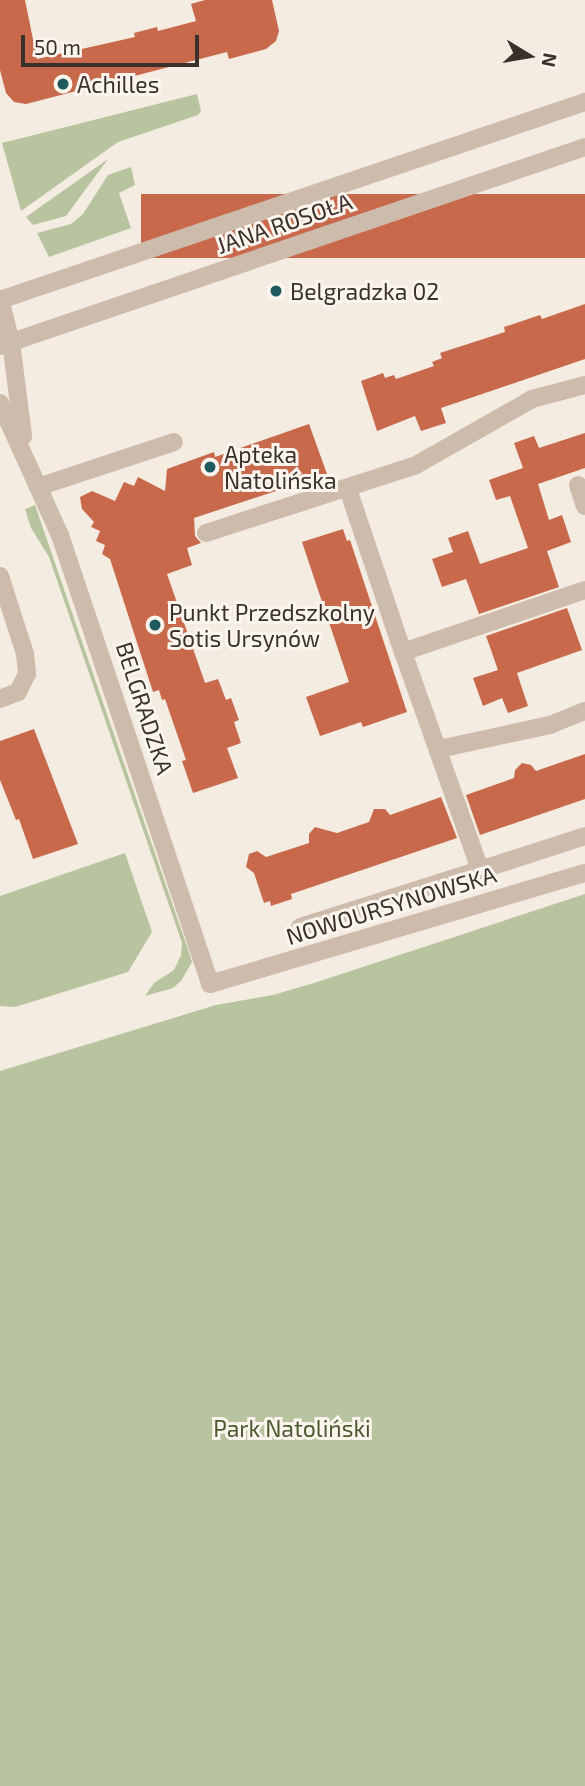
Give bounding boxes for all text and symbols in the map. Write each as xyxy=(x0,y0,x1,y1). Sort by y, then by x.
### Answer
scale bar xyxy=(24,21,203,65)
north arrow xyxy=(494,21,564,91)
text: 50 m xyxy=(34,34,81,59)
text: N xyxy=(538,51,563,69)
place label: Achilles xyxy=(77,70,159,98)
marker: Achilles xyxy=(55,76,71,92)
street label: JANA ROSOŁA xyxy=(212,187,356,259)
place label: Belgradzka 02 xyxy=(290,277,439,305)
marker: Belgradzka 02 xyxy=(268,283,284,299)
place label: Apteka Natolińska xyxy=(224,440,337,494)
marker: Apteka Natolińska xyxy=(202,459,218,475)
place label: Punkt Przedszkolny Sotis Ursynów xyxy=(169,598,375,652)
marker: Punkt Przedszkolny Sotis Ursynów xyxy=(147,617,163,633)
street label: BELGRADZKA xyxy=(111,638,179,778)
street label: NOWOURSYNOWSKA xyxy=(283,860,499,950)
park label: Park Natoliński xyxy=(213,1414,371,1442)

